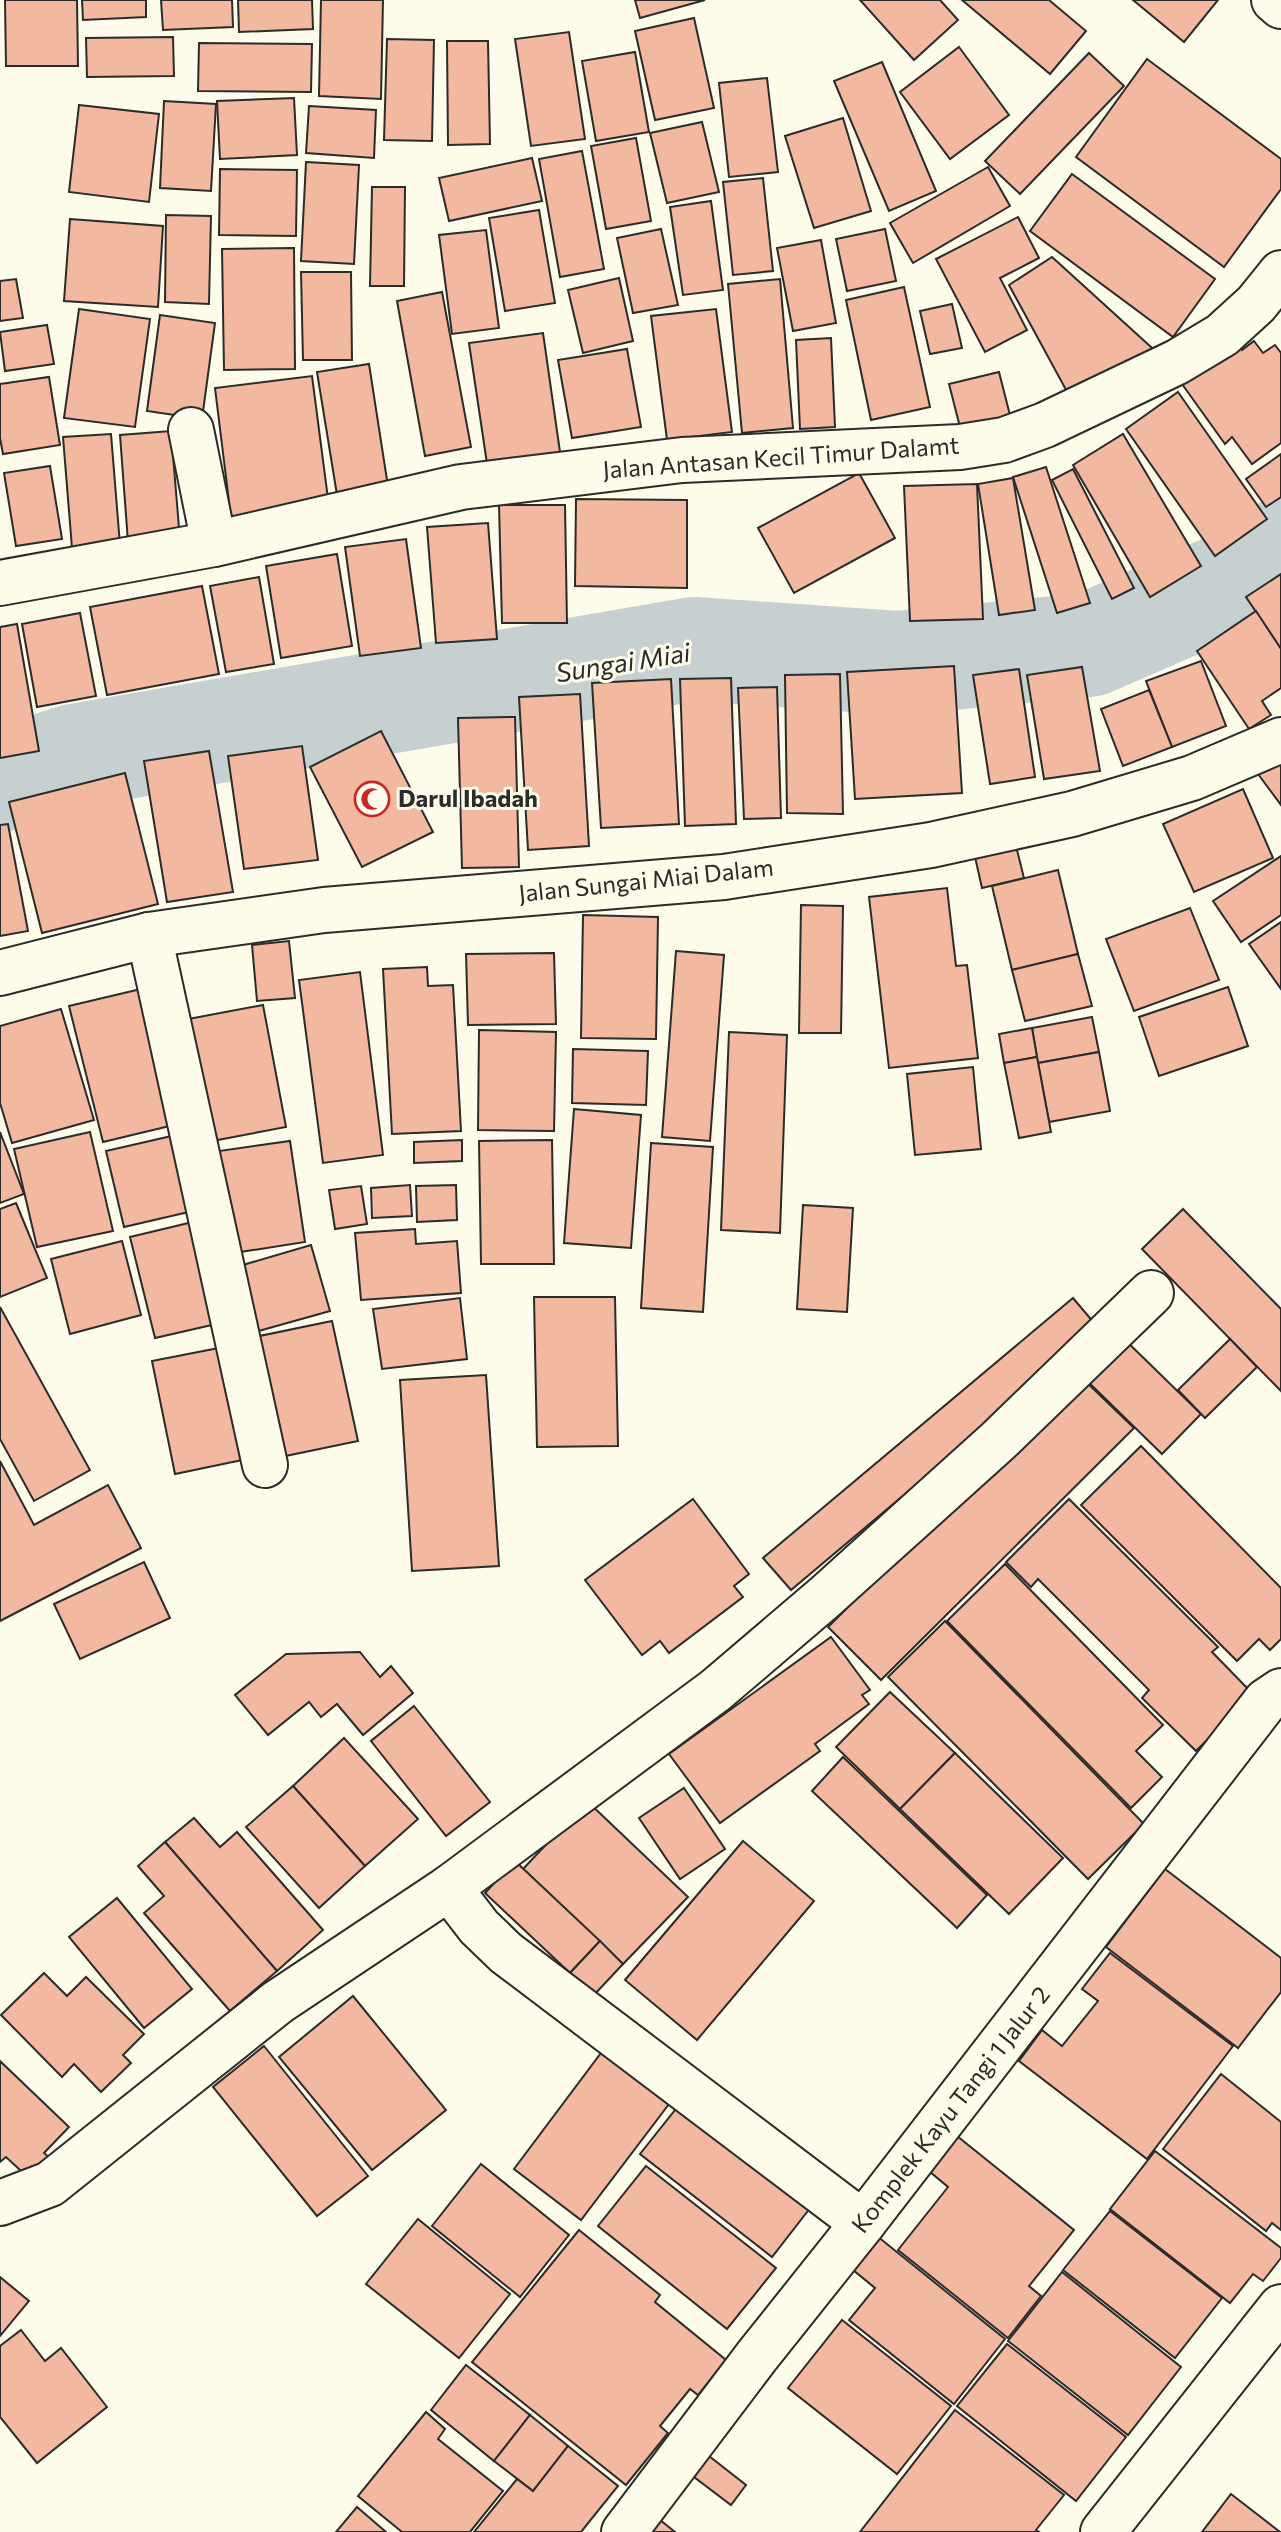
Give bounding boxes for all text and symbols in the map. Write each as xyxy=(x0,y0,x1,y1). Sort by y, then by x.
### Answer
street label: Jalan Antasan Kecil Timur Dalamt xyxy=(602,430,960,483)
water label: Sungai Miai xyxy=(553,635,694,687)
mosque icon: Darul Ibadah xyxy=(353,780,391,818)
place label: Darul Ibadah xyxy=(398,783,538,812)
street label: Jalan Sungai Miai Dalam xyxy=(517,852,775,907)
street label: Komplek Kayu Tangi 1 Jalur 2 xyxy=(845,1980,1055,2238)

